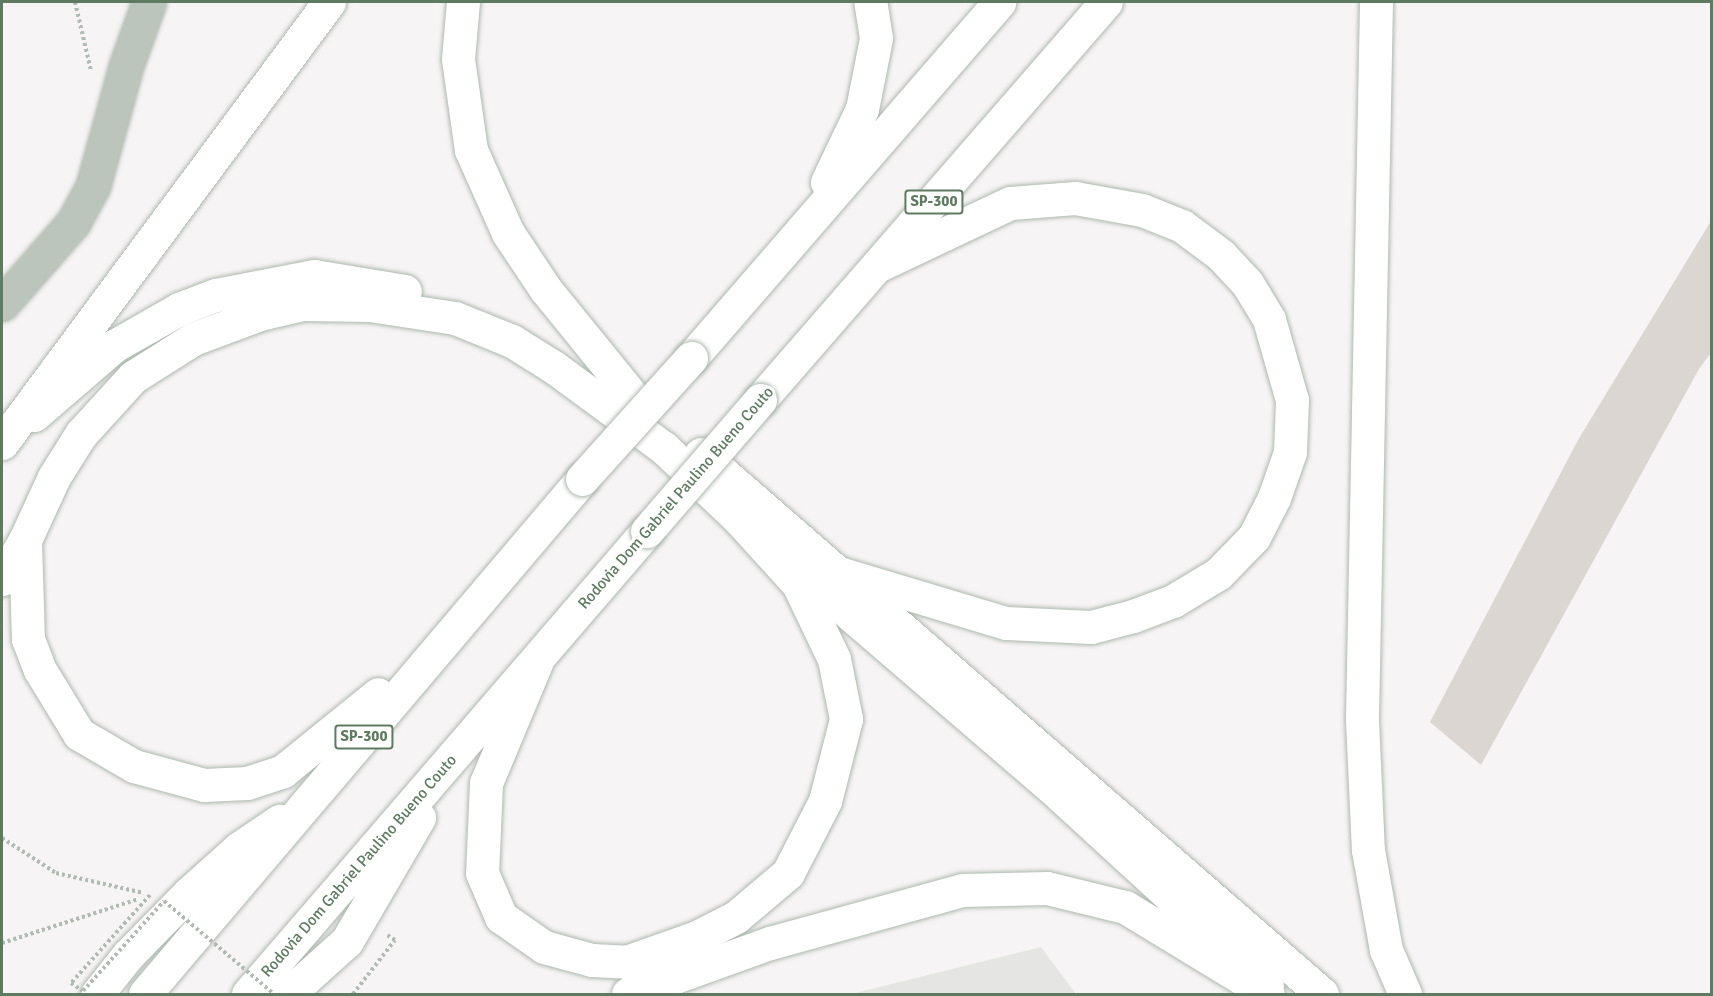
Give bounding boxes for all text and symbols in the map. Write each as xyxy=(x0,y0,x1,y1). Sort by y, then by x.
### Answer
road number: SP-300 xyxy=(904,190,964,214)
street label: Rodovia Dom Gabriel Paulino Bueno Couto xyxy=(574,383,778,613)
road number: SP-300 xyxy=(334,725,394,749)
street label: Rodovia Dom Gabriel Paulino Bueno Couto xyxy=(257,751,461,981)

